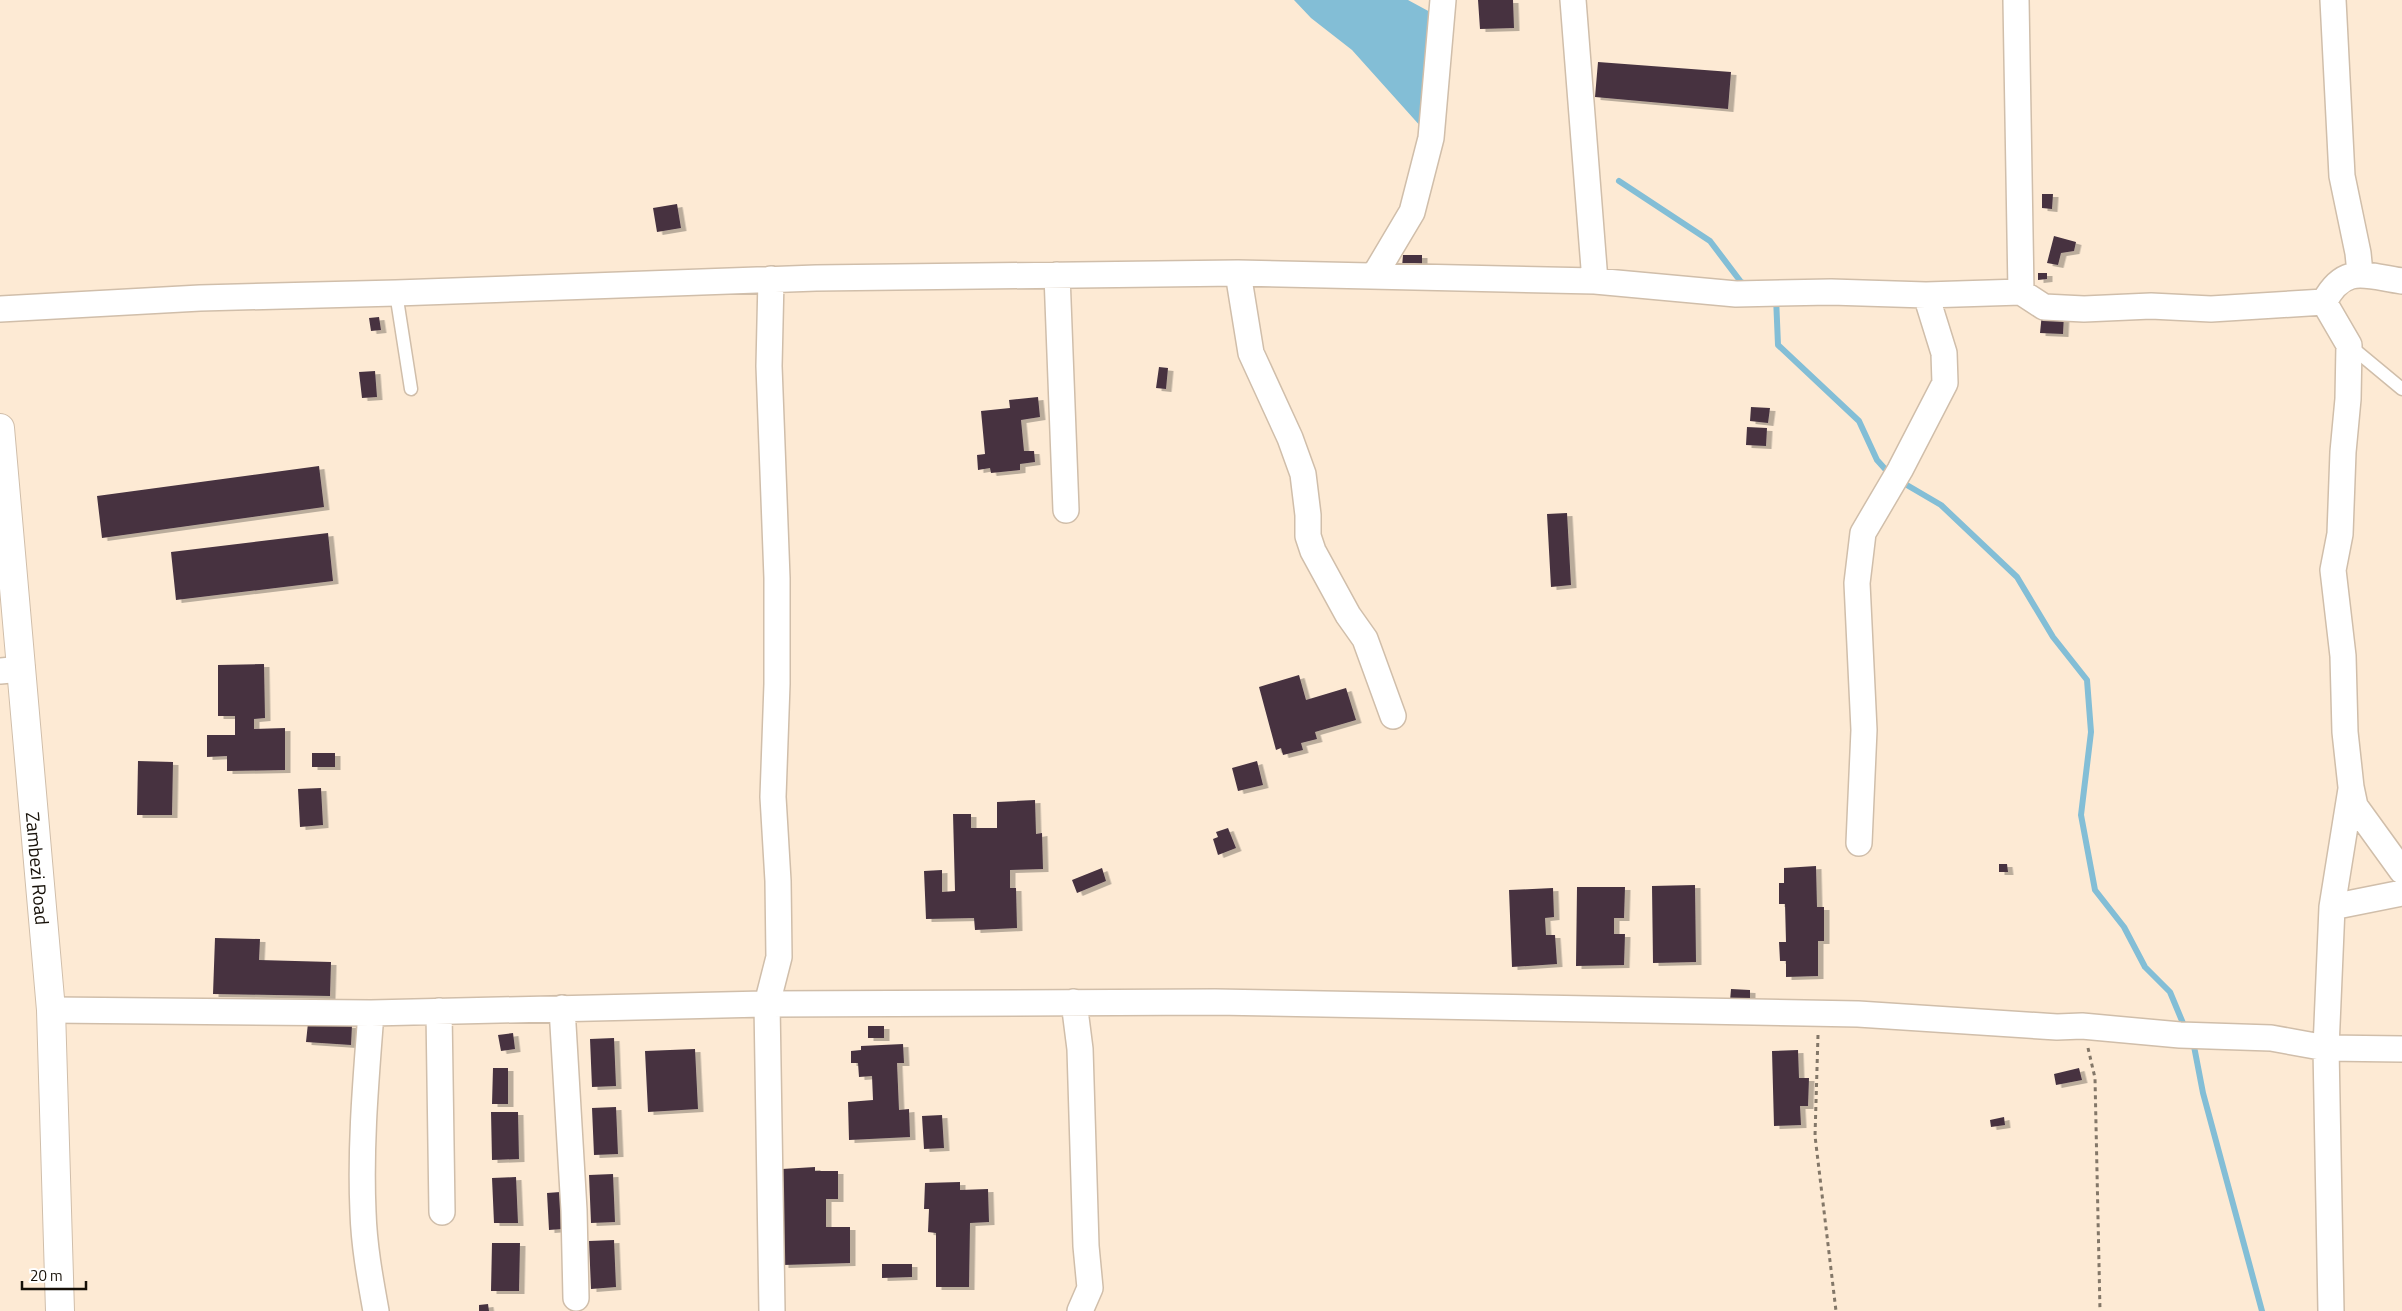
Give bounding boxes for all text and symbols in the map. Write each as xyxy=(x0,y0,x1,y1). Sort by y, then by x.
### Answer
street label: Zambezi Road xyxy=(19,811,58,926)
scale bar xyxy=(22,1258,86,1290)
text: 20 m xyxy=(30,1264,63,1287)

